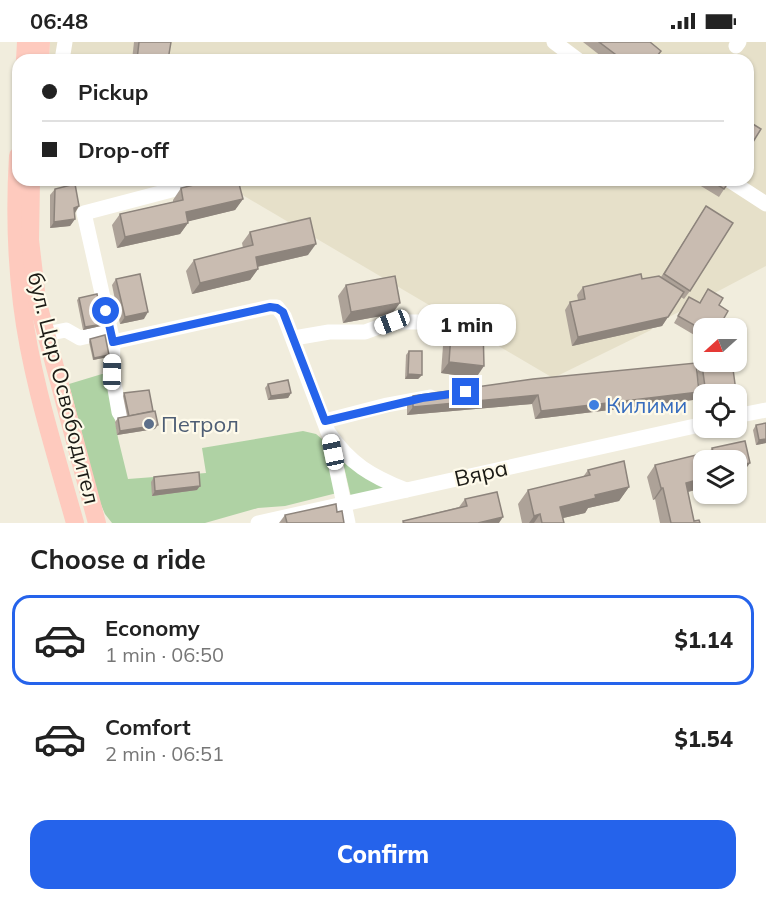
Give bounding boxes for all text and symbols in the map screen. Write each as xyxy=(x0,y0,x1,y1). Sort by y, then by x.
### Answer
text: 06:48 xyxy=(30,7,88,35)
text: Pickup xyxy=(78,78,148,106)
text: Drop-off xyxy=(78,136,169,164)
street label: бул. Цар Освободител xyxy=(22,269,106,507)
route start xyxy=(92,297,119,324)
callout: 1 min xyxy=(416,305,516,347)
car xyxy=(372,307,412,337)
text: 1 min xyxy=(440,312,493,337)
north arrow xyxy=(693,318,747,372)
map controls xyxy=(693,318,747,504)
car xyxy=(103,354,121,390)
route end xyxy=(452,378,479,405)
button: locate xyxy=(693,384,747,438)
place label: Килими xyxy=(606,391,687,419)
marker: Килими xyxy=(587,398,601,412)
place label: Петрол xyxy=(161,410,239,438)
marker: Петрол xyxy=(142,417,156,431)
car xyxy=(320,433,346,471)
button: layers xyxy=(693,450,747,504)
street label: Вяра xyxy=(452,453,510,493)
text: Choose a ride xyxy=(30,542,206,576)
icon: car xyxy=(33,613,87,667)
text: Economy xyxy=(105,614,200,642)
text: $1.14 xyxy=(674,626,733,654)
text: 1 min · 06:50 xyxy=(105,642,224,667)
icon: car xyxy=(33,712,87,766)
text: Comfort xyxy=(105,713,191,741)
text: $1.54 xyxy=(674,725,733,753)
text: 2 min · 06:51 xyxy=(105,741,224,766)
button: Confirm xyxy=(30,820,736,889)

